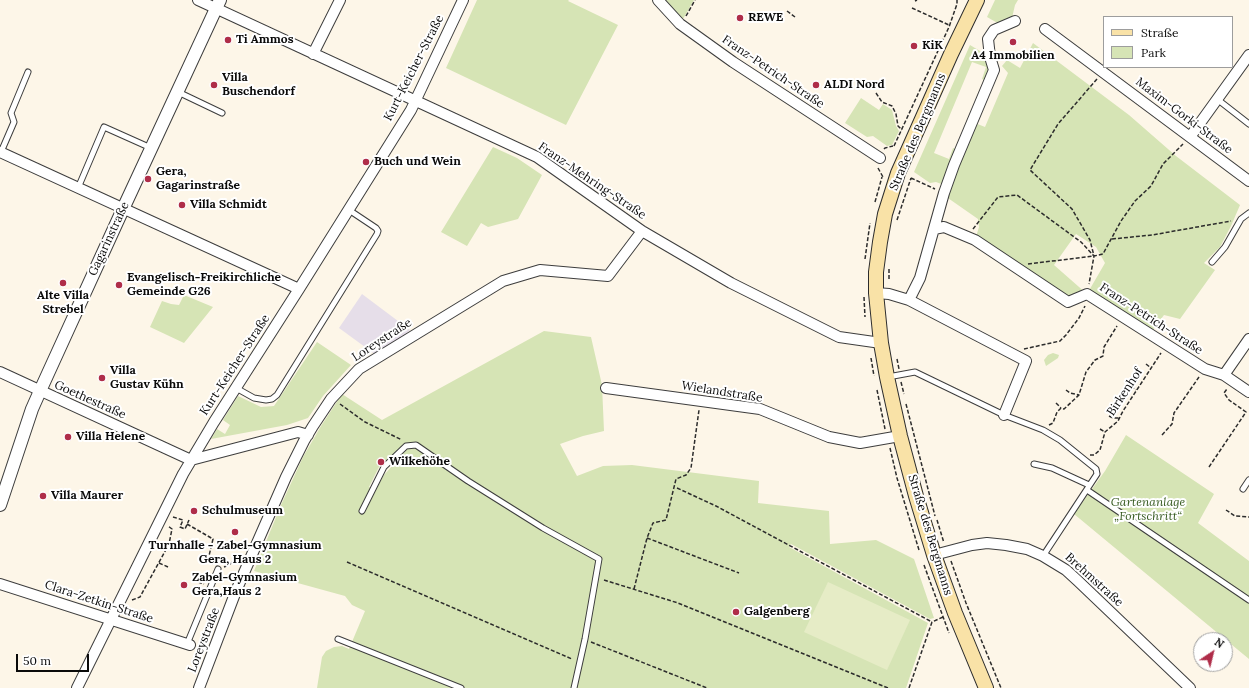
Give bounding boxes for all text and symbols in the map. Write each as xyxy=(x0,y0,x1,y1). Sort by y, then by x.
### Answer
place label: REWE xyxy=(748,11,783,25)
street label: Kurt-Keicher-Straße xyxy=(381,13,447,123)
marker: REWE xyxy=(735,13,745,23)
legend xyxy=(1103,16,1233,68)
text: Straße xyxy=(1141,25,1178,40)
street label: Franz-Petrich-Straße xyxy=(719,32,827,112)
place label: Ti Ammos xyxy=(236,33,293,47)
marker: Ti Ammos xyxy=(223,35,233,45)
marker: A4 Immobilien xyxy=(1008,37,1018,47)
place label: KiK xyxy=(922,39,943,53)
marker: KiK xyxy=(909,41,919,51)
text: Park xyxy=(1141,45,1166,60)
place label: A4 Immobilien xyxy=(971,49,1055,63)
place label: Villa Buschendorf xyxy=(222,71,295,99)
street label: Straße des Bergmanns xyxy=(887,71,949,193)
street label: Maxim-Gorki-Straße xyxy=(1133,75,1235,157)
place label: ALDI Nord xyxy=(824,78,885,92)
marker: Villa Buschendorf xyxy=(209,80,219,90)
marker: ALDI Nord xyxy=(811,80,821,90)
street label: Franz-Mehring-Straße xyxy=(535,140,649,222)
place label: Buch und Wein xyxy=(374,155,461,169)
marker: Buch und Wein xyxy=(361,157,371,167)
place label: Gera, Gagarinstraße xyxy=(156,165,240,193)
marker: Gera, Gagarinstraße xyxy=(143,174,153,184)
place label: Villa Schmidt xyxy=(190,198,267,212)
street label: Gagarinstraße xyxy=(86,200,132,278)
marker: Villa Schmidt xyxy=(177,200,187,210)
place label: Evangelisch-Freikirchliche Gemeinde G26 xyxy=(127,271,281,299)
marker: Alte Villa Strebel xyxy=(58,278,68,288)
marker: Evangelisch-Freikirchliche Gemeinde G26 xyxy=(114,280,124,290)
street label: Franz-Petrich-Straße xyxy=(1097,280,1205,358)
place label: Alte Villa Strebel xyxy=(37,289,89,317)
street label: Kurt-Keicher-Straße xyxy=(197,312,273,418)
street label: Loreystraße xyxy=(350,315,414,365)
place label: Villa Gustav Kühn xyxy=(110,364,184,392)
street label: Birkenhof xyxy=(1104,365,1146,419)
marker: Villa Gustav Kühn xyxy=(97,373,107,383)
street label: Goethestraße xyxy=(52,378,128,422)
street label: Wielandstraße xyxy=(681,378,763,406)
place label: Villa Helene xyxy=(76,430,145,444)
marker: Villa Helene xyxy=(63,432,73,442)
place label: Wilkehöhe xyxy=(389,455,450,469)
marker: Wilkehöhe xyxy=(376,457,386,467)
street label: Straße des Bergmanns xyxy=(905,473,955,597)
place label: Villa Maurer xyxy=(51,489,123,503)
marker: Villa Maurer xyxy=(38,491,48,501)
park label: Gartenanlage „Fortschritt“ xyxy=(1111,496,1185,524)
place label: Schulmuseum xyxy=(202,504,283,518)
marker: Schulmuseum xyxy=(189,506,199,516)
marker: Turnhalle - Zabel-Gymnasium Gera, Haus 2 xyxy=(230,527,240,537)
place label: Turnhalle - Zabel-Gymnasium Gera, Haus 2 xyxy=(148,539,322,567)
street label: Brehmstraße xyxy=(1062,550,1126,610)
place label: Zabel-Gymnasium Gera,Haus 2 xyxy=(192,571,297,599)
street label: Clara-Zetkin-Straße xyxy=(43,578,155,626)
marker: Zabel-Gymnasium Gera,Haus 2 xyxy=(179,580,189,590)
place label: Galgenberg xyxy=(744,605,809,619)
street label: Loreystraße xyxy=(185,606,223,674)
marker: Galgenberg xyxy=(731,607,741,617)
north arrow xyxy=(1193,632,1233,672)
text: N xyxy=(1212,635,1227,651)
scale bar xyxy=(18,646,91,672)
text: 50 m xyxy=(23,653,51,668)

